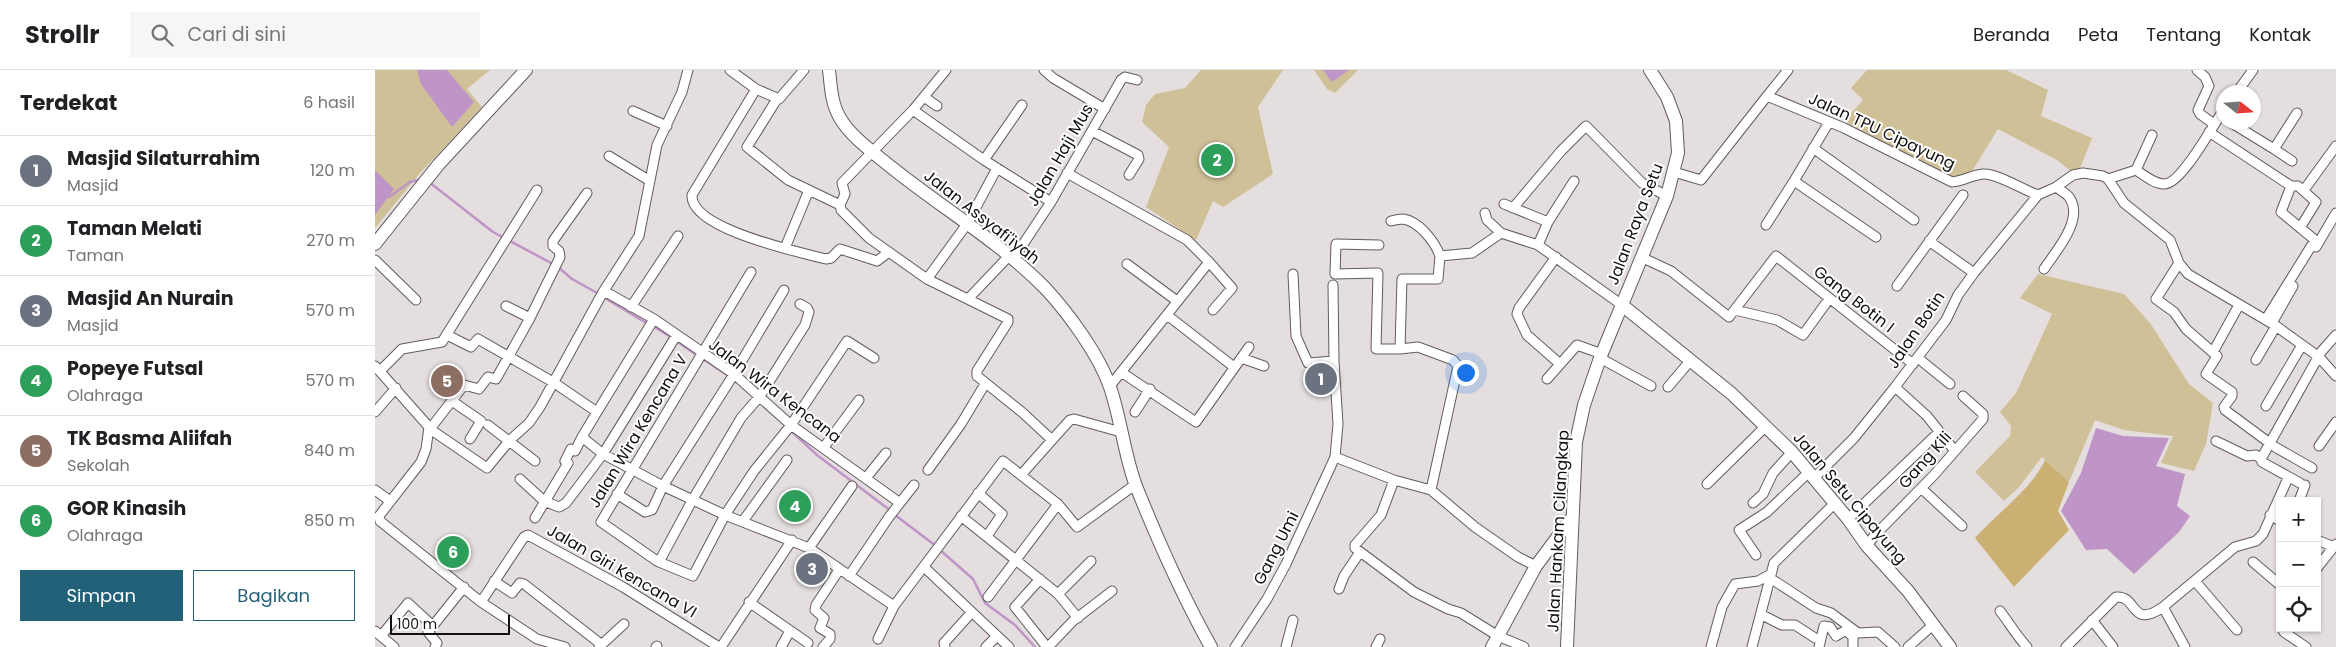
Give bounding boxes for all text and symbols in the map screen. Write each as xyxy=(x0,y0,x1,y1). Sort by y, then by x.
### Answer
search box xyxy=(130,12,480,57)
text: Strollr xyxy=(25,18,100,51)
icon: search xyxy=(148,21,176,49)
text: Cari di sini xyxy=(188,21,286,48)
text: Beranda xyxy=(1973,22,2050,47)
text: Peta xyxy=(2078,22,2118,47)
text: Tentang xyxy=(2146,22,2221,47)
text: Kontak xyxy=(2249,22,2311,47)
north arrow xyxy=(2216,85,2261,130)
street label: Jalan TPU Cipayung xyxy=(1805,87,1959,175)
text: Terdekat xyxy=(20,88,117,117)
text: 6 hasil xyxy=(303,91,355,114)
street label: Jalan Haji Mus xyxy=(1021,99,1099,211)
pin: 2 xyxy=(1201,141,1233,179)
text: Masjid Silaturrahim xyxy=(67,145,260,172)
text: 1 xyxy=(33,159,39,182)
text: 120 m xyxy=(310,159,355,182)
street label: Jalan Raya Setu xyxy=(1601,160,1669,288)
street label: Jalan Assyafi'iyah xyxy=(919,164,1045,270)
text: Masjid xyxy=(67,174,119,197)
text: Taman Melati xyxy=(67,215,202,242)
text: 2 xyxy=(31,229,41,252)
text: 270 m xyxy=(306,229,355,252)
text: Taman xyxy=(67,244,124,267)
street label: Gang Botin I xyxy=(1809,260,1899,338)
text: Masjid An Nurain xyxy=(67,285,233,312)
street label: Jalan Botin xyxy=(1882,287,1950,373)
text: 3 xyxy=(31,299,41,322)
text: 570 m xyxy=(305,299,355,322)
text: Masjid xyxy=(67,314,119,337)
street label: Jalan Wira Kencana xyxy=(704,334,846,448)
street label: Jalan Wira Kencana V xyxy=(583,350,693,512)
text: Popeye Futsal xyxy=(67,355,203,382)
pin: 1 xyxy=(1305,360,1337,398)
your location xyxy=(1453,360,1479,386)
pin: 5 xyxy=(431,362,463,400)
text: 4 xyxy=(31,369,41,392)
text: 570 m xyxy=(305,369,355,392)
text: Olahraga xyxy=(67,384,143,407)
text: TK Basma Aliifah xyxy=(67,425,232,452)
street label: Gang Kili xyxy=(1893,426,1957,494)
street label: Jalan Setu Cipayung xyxy=(1788,427,1912,569)
street label: Jalan Hankam Cilangkap xyxy=(1541,429,1575,633)
text: 5 xyxy=(31,439,41,462)
text: 840 m xyxy=(304,439,355,462)
text: Sekolah xyxy=(67,454,130,477)
pin: 4 xyxy=(779,487,811,525)
text: GOR Kinasih xyxy=(67,495,186,522)
map controls xyxy=(2276,497,2321,632)
button: + xyxy=(2276,497,2321,542)
street label: Gang Umi xyxy=(1248,507,1304,589)
text: 6 xyxy=(31,509,41,532)
text: 850 m xyxy=(304,509,355,532)
street label: Jalan Giri Kencana VI xyxy=(543,519,701,623)
text: Olahraga xyxy=(67,524,143,547)
pin: 6 xyxy=(437,533,469,571)
button: − xyxy=(2276,542,2321,587)
pin: 3 xyxy=(796,550,828,588)
button: Simpan xyxy=(20,570,183,621)
button: Bagikan xyxy=(193,570,355,621)
button: locate xyxy=(2276,587,2321,632)
scale bar xyxy=(390,612,510,635)
text: 100 m xyxy=(397,614,437,634)

